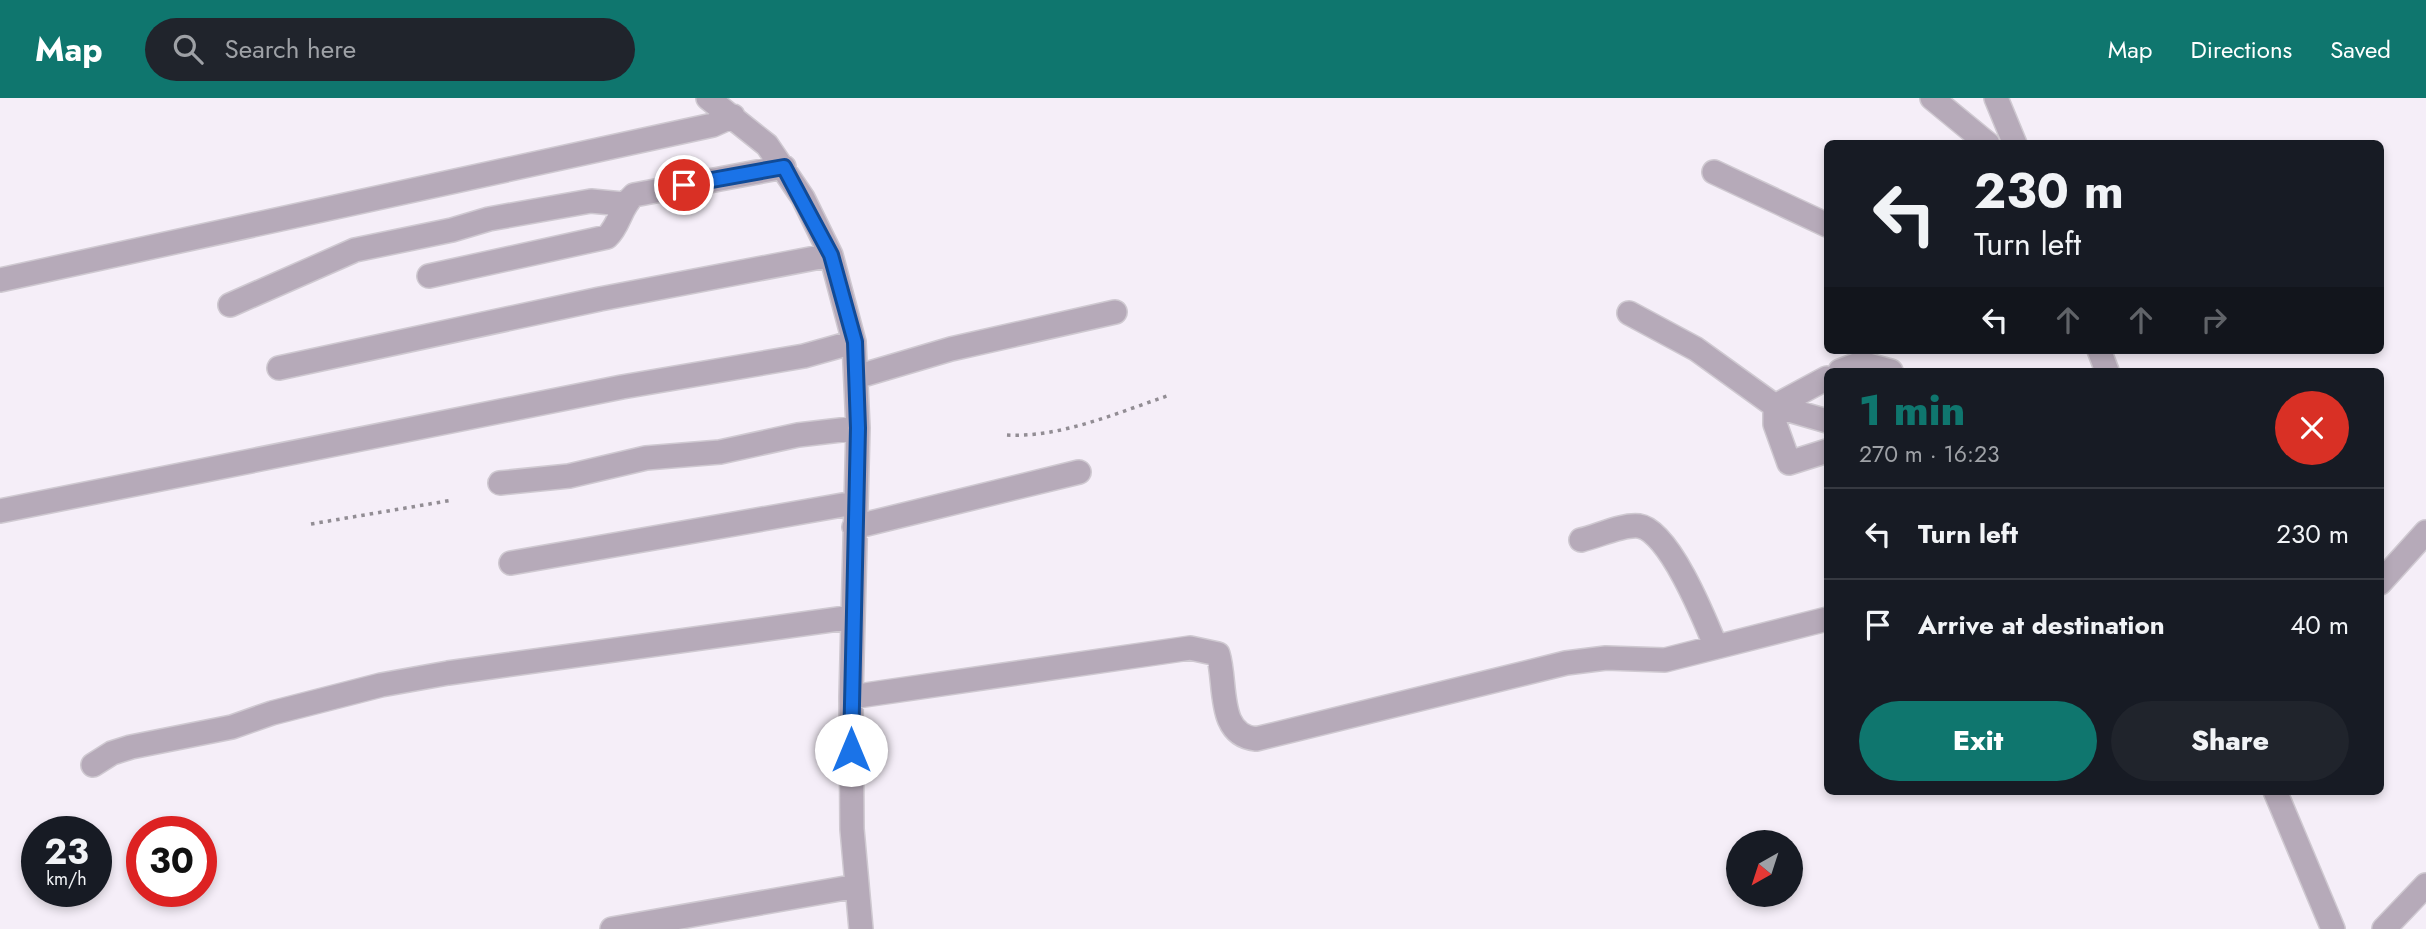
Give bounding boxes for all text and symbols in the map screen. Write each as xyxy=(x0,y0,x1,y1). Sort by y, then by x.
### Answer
search box xyxy=(145,18,635,81)
text: Map xyxy=(35,26,103,73)
icon: search xyxy=(169,30,207,68)
text: Search here xyxy=(225,30,356,68)
text: Map xyxy=(2108,32,2153,67)
text: Directions xyxy=(2191,32,2292,67)
text: Saved xyxy=(2330,32,2391,67)
pin xyxy=(654,155,714,215)
text: 230 m xyxy=(1974,156,2124,226)
icon: arrive xyxy=(665,166,703,204)
icon: left xyxy=(1859,168,1950,259)
text: Turn left xyxy=(1974,221,2081,267)
icon: left xyxy=(1976,301,2014,339)
icon: ahead xyxy=(2049,301,2087,339)
icon: ahead xyxy=(2122,301,2160,339)
icon: right xyxy=(2195,301,2233,339)
text: 1 min xyxy=(1859,380,1965,441)
button: close xyxy=(2275,391,2349,465)
text: 270 m · 16:23 xyxy=(1859,437,2000,471)
icon: left xyxy=(1859,515,1897,553)
text: Turn left xyxy=(1918,515,2018,553)
text: 230 m xyxy=(2276,515,2349,553)
icon: arrive xyxy=(1859,606,1897,644)
text: Arrive at destination xyxy=(1918,606,2165,644)
text: 40 m xyxy=(2290,606,2349,644)
button: Exit xyxy=(1859,701,2097,781)
button: Share xyxy=(2111,701,2349,781)
position arrow xyxy=(814,713,888,787)
speed limit sign: 30 xyxy=(126,816,217,907)
text: 23 xyxy=(44,827,89,877)
north arrow xyxy=(1726,830,1802,906)
map controls xyxy=(1726,830,1803,907)
text: km/h xyxy=(46,866,87,892)

